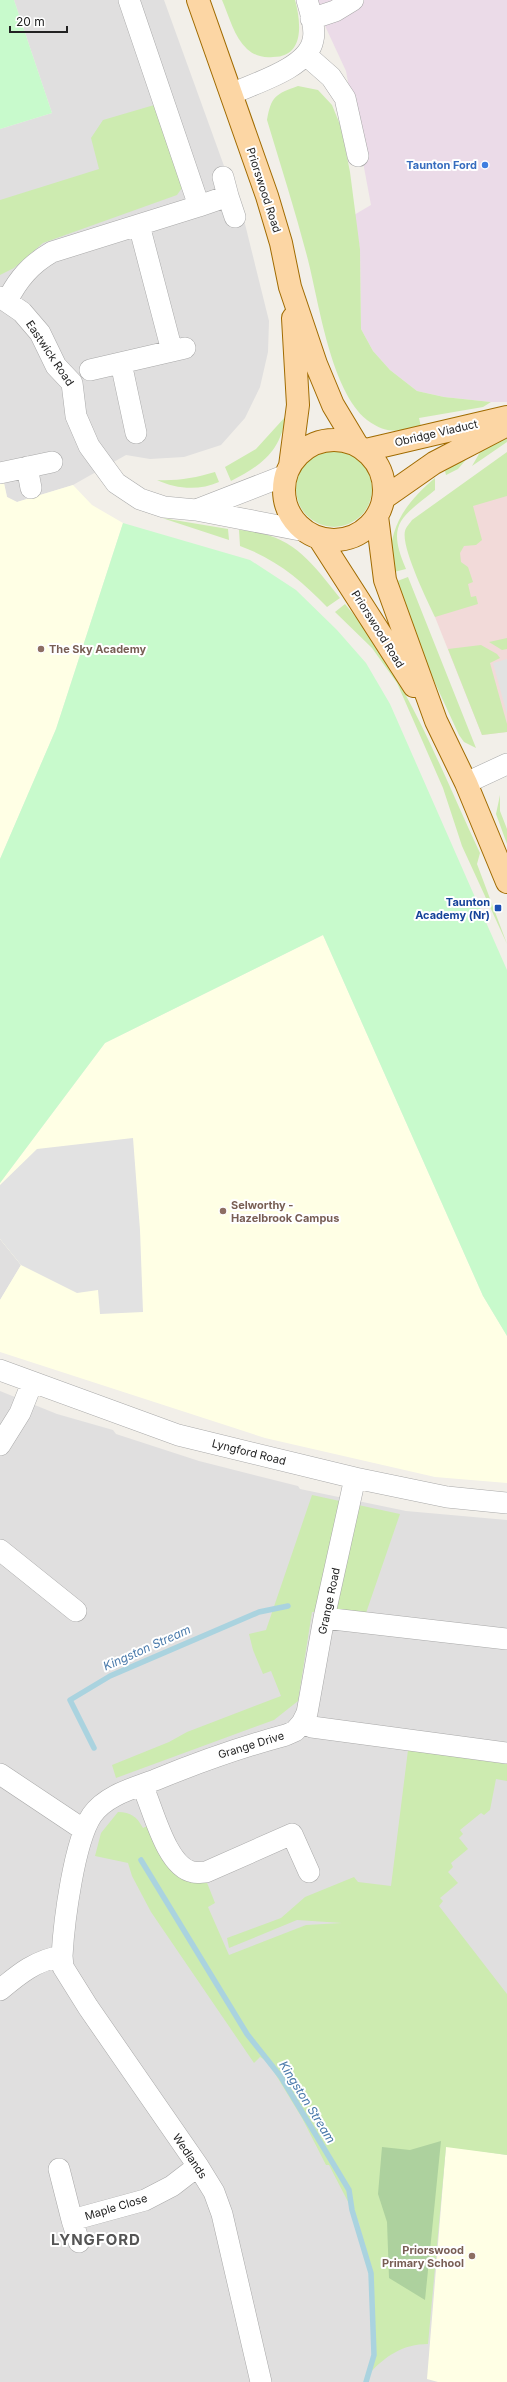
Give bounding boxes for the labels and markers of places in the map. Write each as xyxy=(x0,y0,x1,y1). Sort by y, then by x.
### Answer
place label: Taunton Ford xyxy=(406,158,477,172)
marker: Taunton Ford xyxy=(480,160,490,170)
place label: The Sky Academy xyxy=(49,642,147,656)
marker: The Sky Academy xyxy=(36,644,46,654)
place label: Taunton Academy (Nr) xyxy=(415,895,490,922)
marker: Taunton Academy (Nr) xyxy=(493,903,503,913)
place label: Selworthy - Hazelbrook Campus xyxy=(231,1198,339,1225)
marker: Selworthy - Hazelbrook Campus xyxy=(218,1206,228,1216)
place label: Priorswood Primary School xyxy=(382,2243,464,2270)
marker: Priorswood Primary School xyxy=(467,2251,477,2261)

